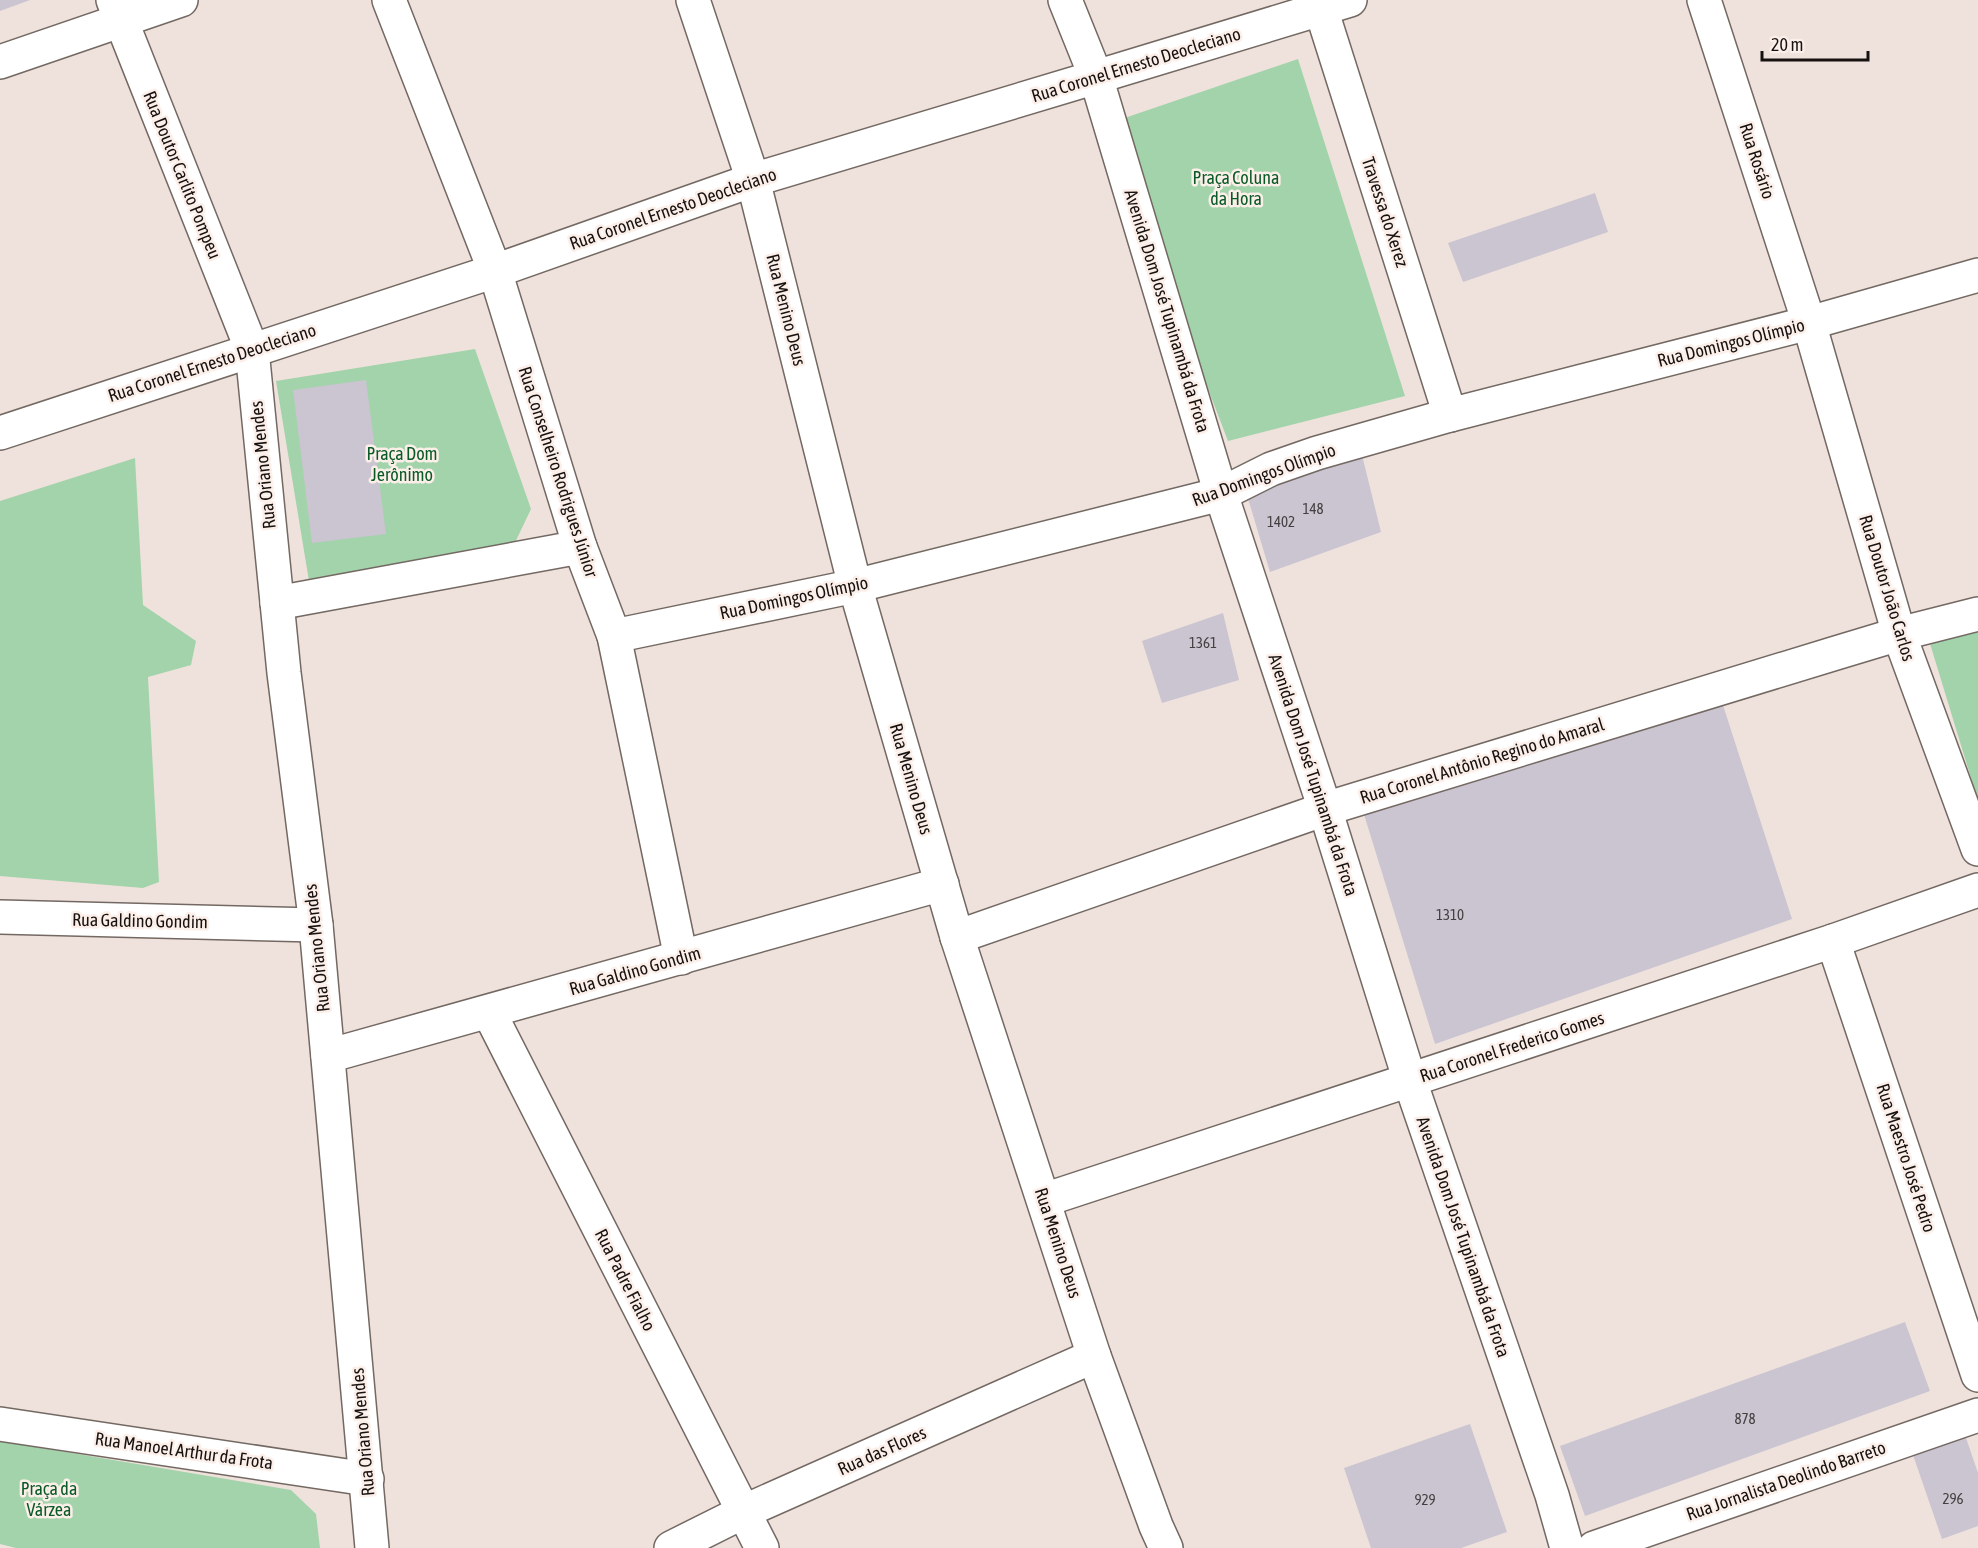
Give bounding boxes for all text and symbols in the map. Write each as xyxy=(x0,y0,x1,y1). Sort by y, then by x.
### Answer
street label: Rua Coronel Ernesto Deocleciano xyxy=(1029,23,1243,106)
scale bar xyxy=(1762,24,1868,62)
text: 20 m xyxy=(1771,34,1803,55)
street label: Rua Doutor Carlito Pompeu xyxy=(139,88,226,262)
street label: Rua Rosário xyxy=(1735,120,1780,201)
street label: Travessa do Xerez xyxy=(1358,154,1413,270)
street label: Rua Coronel Ernesto Deocleciano xyxy=(567,163,779,254)
park label: Praça Coluna da Hora xyxy=(1193,167,1279,209)
street label: Avenida Dom José Tupinambá da Frota xyxy=(1120,187,1215,435)
street label: Rua Menino Deus xyxy=(762,252,811,368)
street label: Rua Domingos Olímpio xyxy=(1655,314,1807,371)
street label: Rua Coronel Ernesto Deocleciano xyxy=(105,319,319,406)
street label: Rua Conselheiro Rodrigues Júnior xyxy=(514,364,603,581)
street label: Rua Oriano Mendes xyxy=(245,400,280,530)
street label: Rua Domingos Olímpio xyxy=(1189,439,1338,510)
park label: Praça Dom Jerônimo xyxy=(366,443,438,485)
house number: 148 xyxy=(1302,500,1324,517)
street label: Rua Doutor João Carlos xyxy=(1855,512,1920,663)
house number: 1402 xyxy=(1267,513,1295,530)
street label: Rua Domingos Olímpio xyxy=(718,572,870,623)
house number: 1361 xyxy=(1189,634,1217,651)
street label: Avenida Dom José Tupinambá da Frota xyxy=(1264,651,1363,898)
street label: Rua Coronel Antônio Regino do Amaral xyxy=(1357,713,1607,808)
street label: Rua Menino Deus xyxy=(886,721,937,837)
street label: Rua Oriano Mendes xyxy=(299,883,334,1013)
house number: 1310 xyxy=(1436,906,1464,923)
street label: Rua Galdino Gondim xyxy=(72,909,208,932)
street label: Rua Galdino Gondim xyxy=(567,942,703,999)
street label: Rua Coronel Frederico Gomes xyxy=(1417,1007,1607,1086)
street label: Rua Maestro José Pedro xyxy=(1873,1081,1940,1235)
street label: Avenida Dom José Tupinambá da Frota xyxy=(1412,1114,1515,1360)
street label: Rua Menino Deus xyxy=(1031,1185,1086,1301)
street label: Rua Padre Fialho xyxy=(591,1225,660,1334)
street label: Rua Oriano Mendes xyxy=(346,1367,379,1497)
house number: 878 xyxy=(1734,1410,1756,1427)
street label: Rua das Flores xyxy=(834,1422,929,1479)
street label: Rua Manoel Arthur da Frota xyxy=(94,1428,274,1473)
street label: Rua Jornalista Deolindo Barreto xyxy=(1683,1437,1888,1525)
park label: Praça da Várzea xyxy=(21,1478,77,1520)
house number: 296 xyxy=(1942,1490,1964,1507)
house number: 929 xyxy=(1414,1491,1436,1508)

